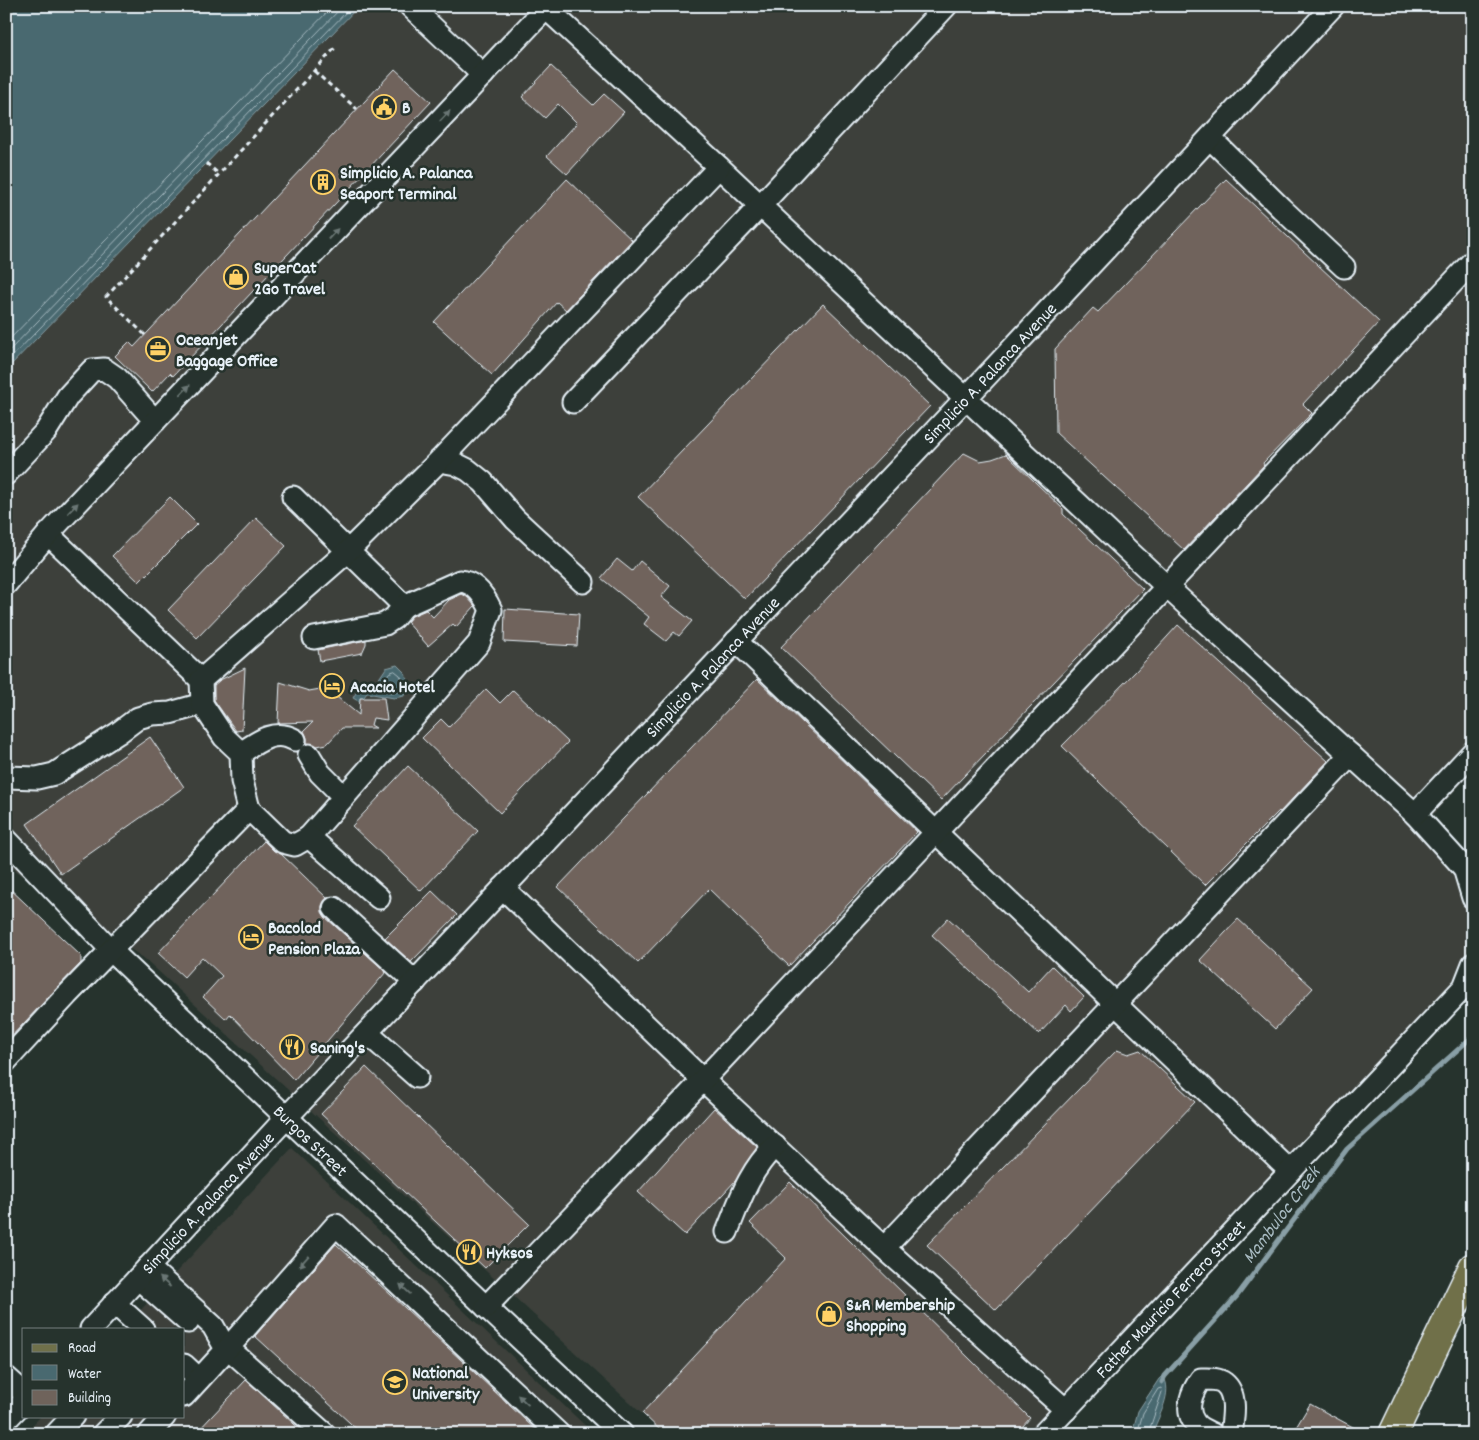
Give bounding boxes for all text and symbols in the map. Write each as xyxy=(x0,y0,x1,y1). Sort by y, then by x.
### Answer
public building icon: B xyxy=(371,94,397,120)
place label: B xyxy=(402,97,411,122)
one-way arrow xyxy=(439,110,451,122)
place label: Simplicio A. Palanca Seaport Terminal xyxy=(340,162,473,208)
building icon: Simplicio A. Palanca Seaport Terminal xyxy=(310,169,336,195)
one-way arrow xyxy=(327,228,339,240)
place label: SuperCat 2Go Travel xyxy=(254,257,326,303)
shop icon: SuperCat 2Go Travel xyxy=(223,264,249,290)
street label: Simplicio A. Palanca Avenue xyxy=(918,298,1064,451)
place label: Oceanjet Baggage Office xyxy=(176,329,278,375)
office icon: Oceanjet Baggage Office xyxy=(145,336,171,362)
one-way arrow xyxy=(179,384,191,396)
one-way arrow xyxy=(67,502,79,514)
street label: Simplicio A. Palanca Avenue xyxy=(641,592,787,745)
hotel icon: Acacia Hotel xyxy=(319,673,345,699)
place label: Acacia Hotel xyxy=(350,676,435,701)
place label: Bacolod Pension Plaza xyxy=(268,917,360,963)
hotel icon: Bacolod Pension Plaza xyxy=(238,924,264,950)
restaurant icon: Saning's xyxy=(279,1034,305,1060)
place label: Saning's xyxy=(310,1037,366,1062)
street label: Burgos Street xyxy=(266,1101,352,1184)
street label: Simplicio A. Palanca Avenue xyxy=(137,1128,282,1281)
water label: Mambuloc Creek xyxy=(1237,1160,1330,1270)
street label: Father Mauricio Ferrero Street xyxy=(1091,1215,1253,1385)
restaurant icon: Hyksos xyxy=(456,1239,482,1265)
place label: Hyksos xyxy=(486,1242,533,1267)
one-way arrow xyxy=(298,1255,309,1268)
one-way arrow xyxy=(160,1276,172,1288)
one-way arrow xyxy=(399,1283,411,1295)
place label: S&R Membership Shopping xyxy=(846,1294,955,1340)
shop icon: S&R Membership Shopping xyxy=(816,1301,842,1327)
legend xyxy=(22,1328,185,1418)
text: Road xyxy=(68,1338,96,1360)
place label: National University xyxy=(412,1362,480,1408)
text: Water xyxy=(68,1364,102,1386)
school or university icon: National University xyxy=(382,1369,408,1395)
text: Building xyxy=(68,1388,111,1410)
one-way arrow xyxy=(518,1394,530,1406)

